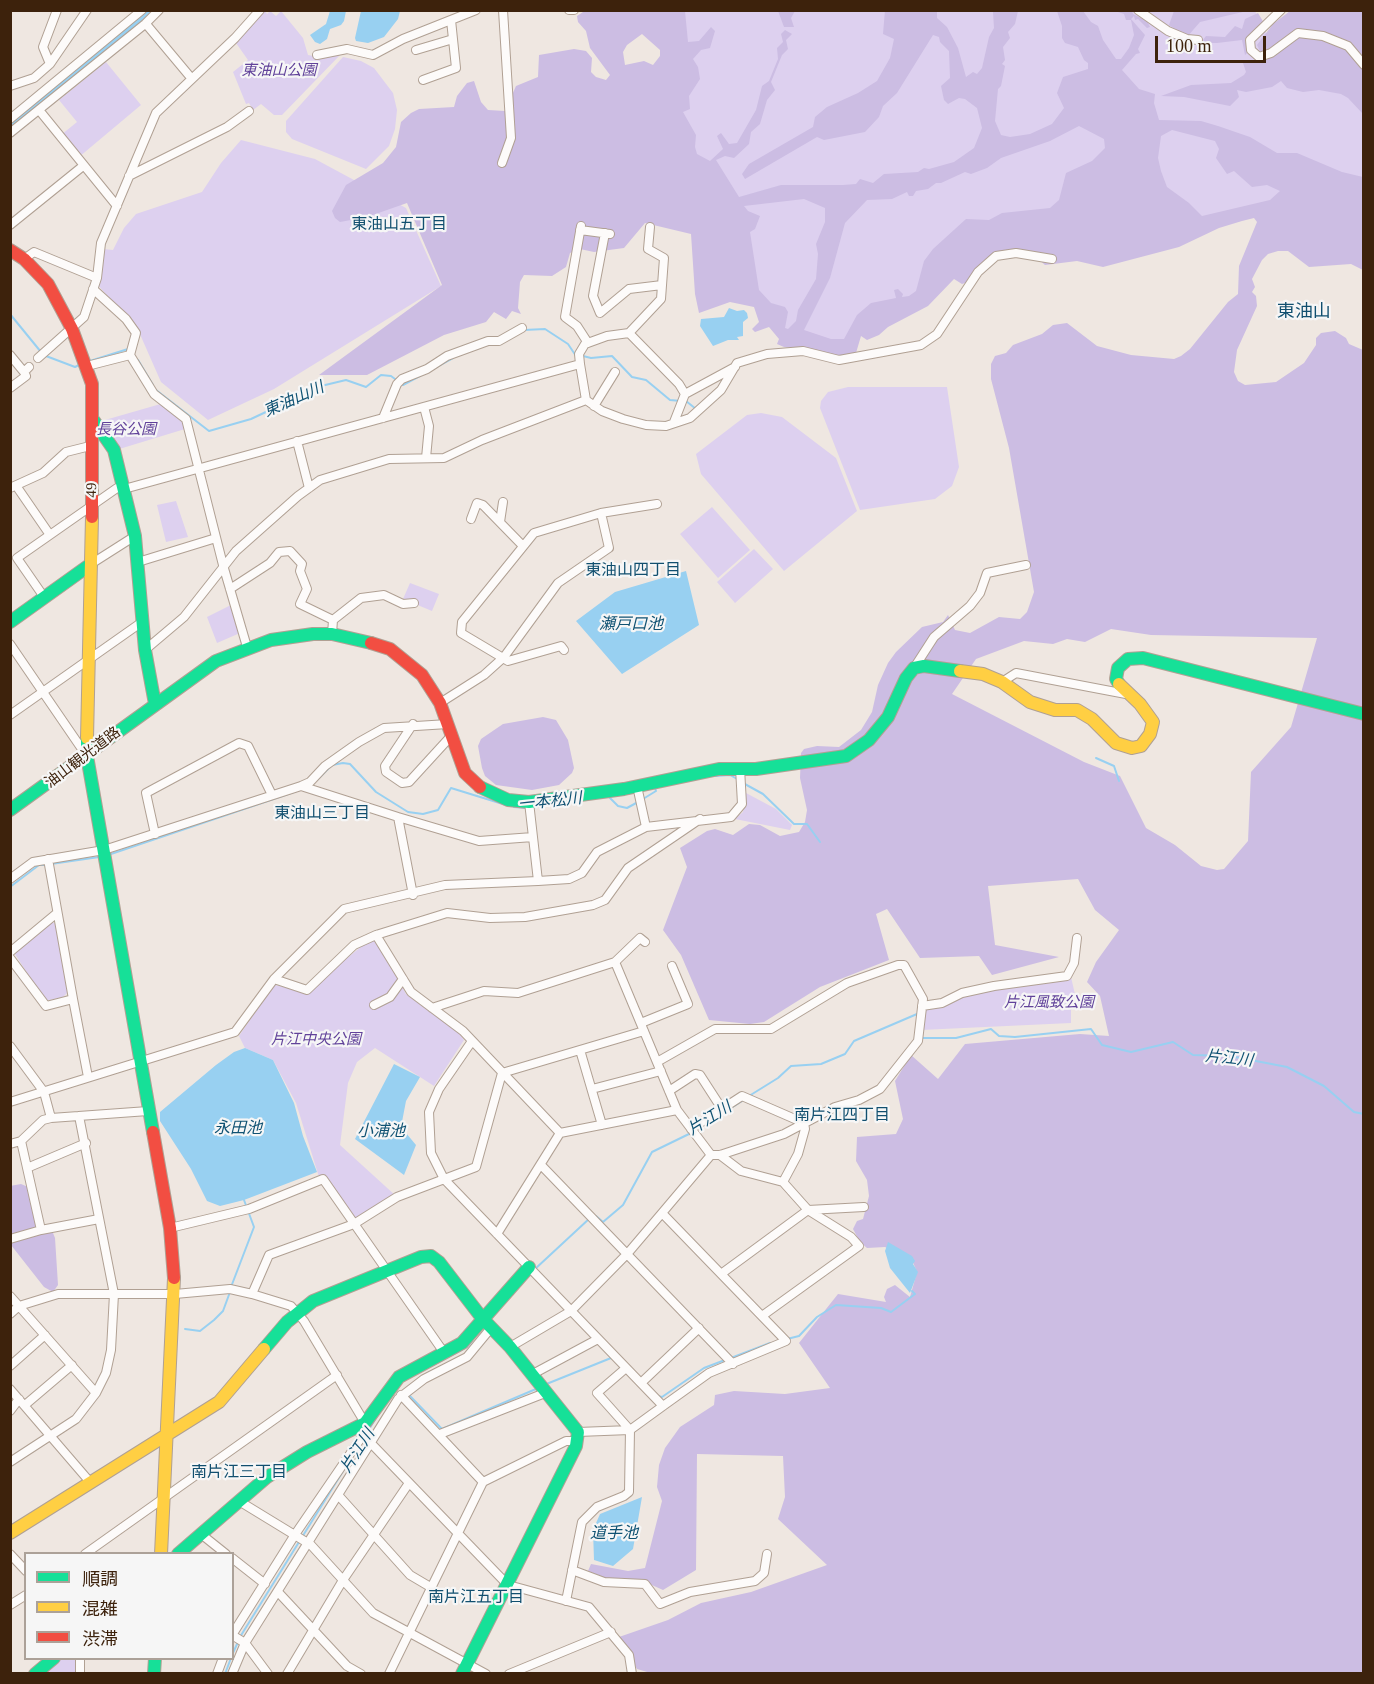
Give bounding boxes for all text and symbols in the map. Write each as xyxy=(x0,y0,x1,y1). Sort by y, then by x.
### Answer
scale bar xyxy=(1158,24,1269,62)
text: 100 m xyxy=(1166,36,1212,56)
park label: 東油山公園 xyxy=(242,62,316,80)
district label: 東油山五丁目 xyxy=(351,215,447,235)
district label: 東油山 xyxy=(1277,301,1331,323)
water label: 東油山川 xyxy=(261,378,327,422)
park label: 長谷公園 xyxy=(96,421,156,439)
street label: 49 xyxy=(83,482,101,498)
district label: 東油山四丁目 xyxy=(585,561,681,581)
water label: 瀬戸口池 xyxy=(599,615,663,635)
street label: 油山観光道路 xyxy=(42,724,124,792)
water label: 一本松川 xyxy=(517,789,583,815)
district label: 東油山三丁目 xyxy=(274,804,370,824)
park label: 片江風致公園 xyxy=(1004,994,1094,1012)
park label: 片江中央公園 xyxy=(271,1031,361,1049)
water label: 片江川 xyxy=(1204,1047,1254,1071)
water label: 片江川 xyxy=(685,1098,735,1140)
district label: 南片江四丁目 xyxy=(794,1106,890,1126)
water label: 永田池 xyxy=(214,1119,262,1139)
water label: 小浦池 xyxy=(357,1122,405,1142)
water label: 片江川 xyxy=(337,1426,379,1476)
district label: 南片江三丁目 xyxy=(191,1463,287,1483)
water label: 道手池 xyxy=(590,1524,638,1544)
legend xyxy=(24,1552,234,1660)
text: 順調 xyxy=(82,1569,118,1589)
district label: 南片江五丁目 xyxy=(428,1588,524,1608)
text: 混雑 xyxy=(82,1599,118,1619)
text: 渋滞 xyxy=(82,1629,118,1649)

